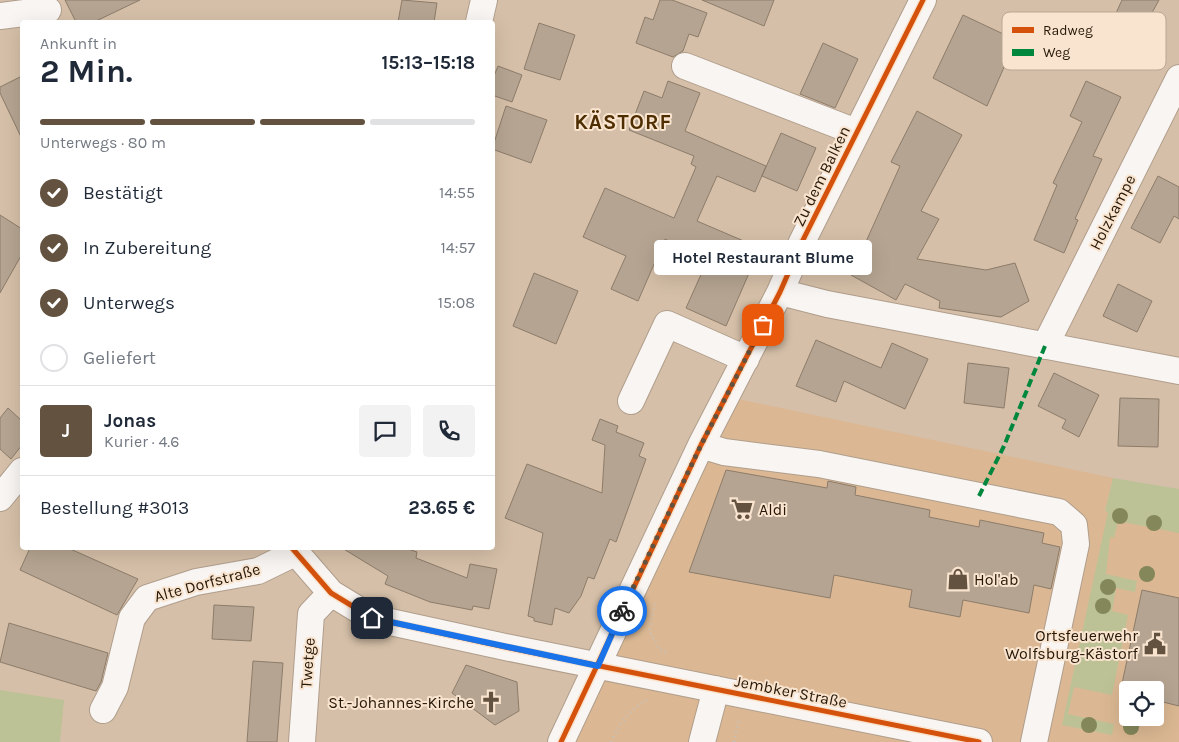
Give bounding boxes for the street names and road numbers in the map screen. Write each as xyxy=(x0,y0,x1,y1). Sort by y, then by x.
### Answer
street label: Zu dem Balken xyxy=(789,123,854,230)
street label: Holzkampe xyxy=(1085,171,1139,253)
street label: Alte Dorfstraße xyxy=(152,559,262,606)
street label: Twetge xyxy=(296,637,319,689)
street label: Jembker Straße xyxy=(733,671,849,712)

